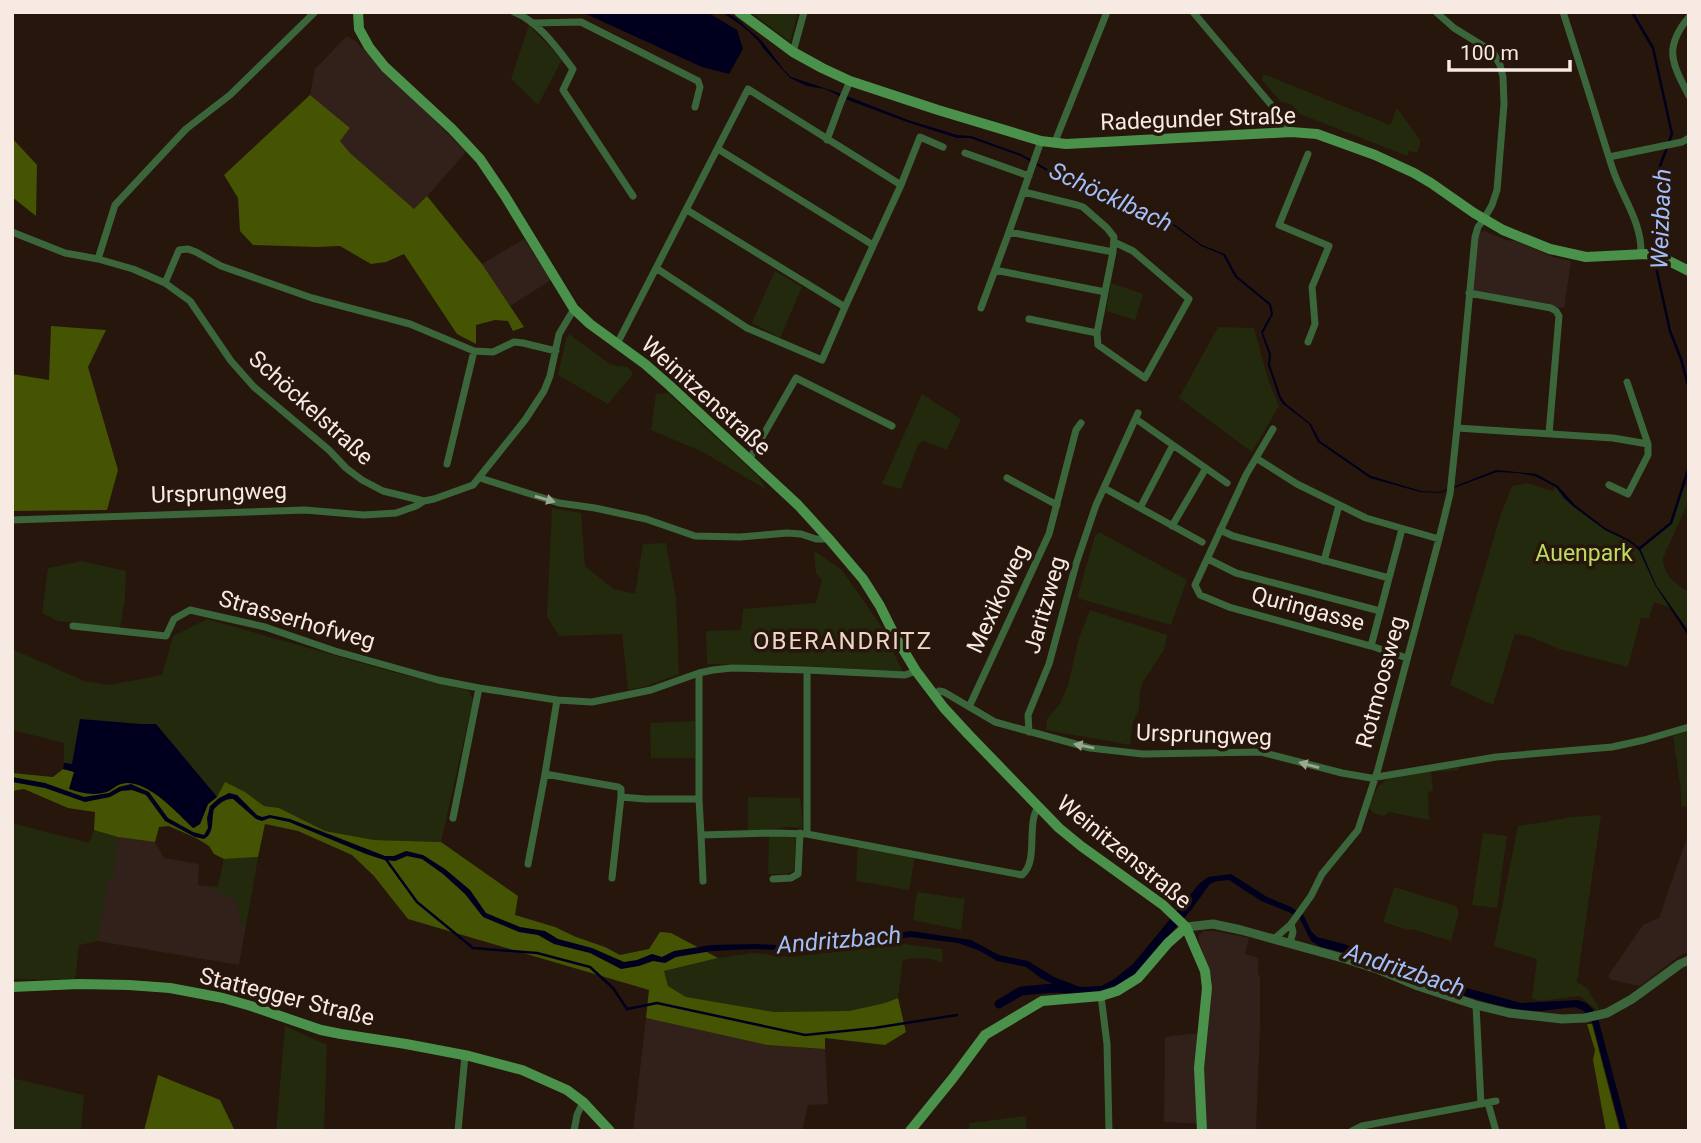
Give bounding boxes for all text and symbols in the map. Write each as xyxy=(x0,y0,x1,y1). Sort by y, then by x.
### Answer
scale bar xyxy=(1449,28,1570,72)
text: 100 m xyxy=(1460,41,1519,65)
street label: Radegunder Straße xyxy=(1100,102,1296,136)
water label: Schöcklbach xyxy=(1045,156,1177,238)
water label: Weizbach xyxy=(1645,168,1677,270)
street label: Weinitzenstraße xyxy=(636,331,776,461)
street label: Schöckelstraße xyxy=(243,345,379,471)
street label: Ursprungweg xyxy=(151,477,287,509)
one-way arrow xyxy=(534,494,555,504)
park label: Auenpark xyxy=(1535,540,1633,567)
street label: Mexikoweg xyxy=(961,541,1035,657)
street label: Jaritzweg xyxy=(1018,553,1072,657)
street label: Quringasse xyxy=(1248,581,1368,637)
street label: Strasserhofweg xyxy=(216,585,378,655)
street label: Rotmoosweg xyxy=(1350,613,1412,751)
district label: OBERANDRITZ xyxy=(753,627,933,655)
street label: Ursprungweg xyxy=(1136,719,1272,751)
one-way arrow xyxy=(1073,741,1095,752)
one-way arrow xyxy=(1298,759,1319,769)
street label: Weinitzenstraße xyxy=(1051,790,1197,914)
water label: Andritzbach xyxy=(775,921,902,959)
water label: Andritzbach xyxy=(1340,937,1469,1003)
street label: Stattegger Straße xyxy=(197,962,377,1032)

